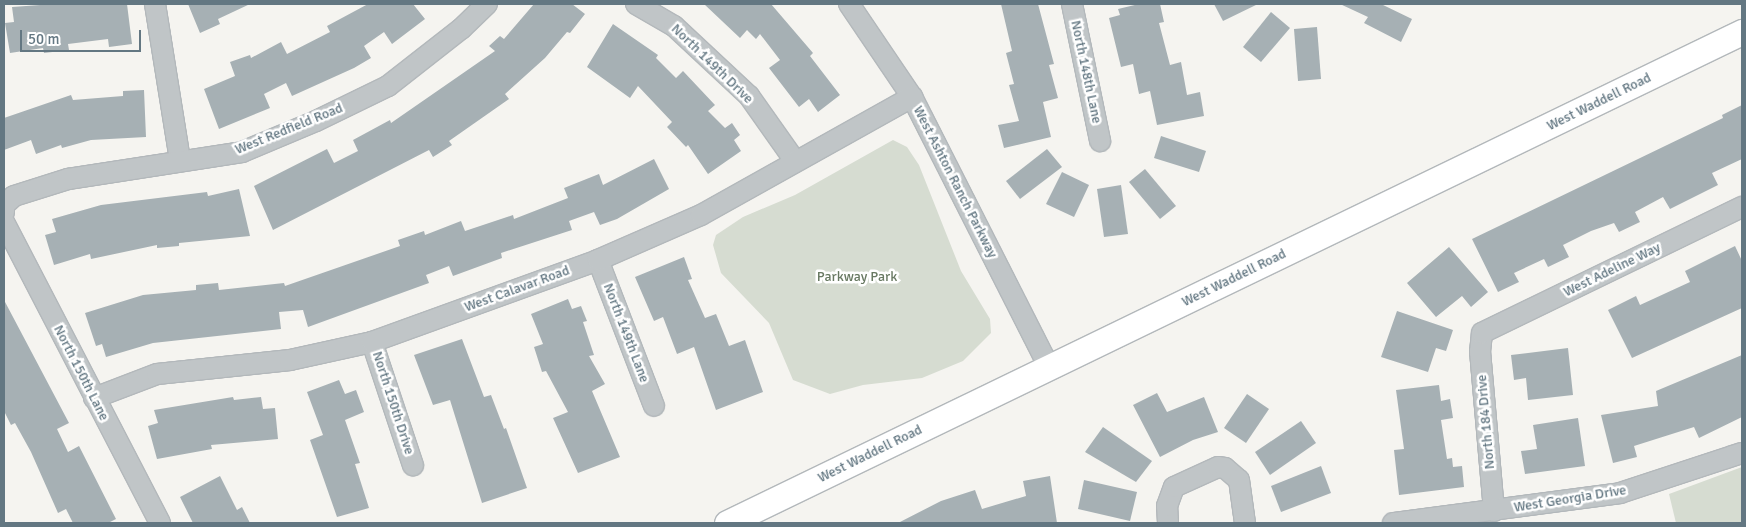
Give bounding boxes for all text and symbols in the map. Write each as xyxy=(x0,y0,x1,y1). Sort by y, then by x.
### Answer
street label: North 148th Lane xyxy=(1067,19,1105,125)
scale bar xyxy=(22,20,144,52)
street label: North 149th Drive xyxy=(668,21,756,107)
text: 50 m xyxy=(28,30,59,48)
street label: West Waddell Road xyxy=(1544,69,1654,135)
street label: West Redfield Road xyxy=(233,100,345,158)
street label: West Ashton Ranch Parkway xyxy=(909,103,1001,261)
street label: West Adeline Way xyxy=(1561,239,1663,301)
street label: West Waddell Road xyxy=(1179,245,1289,311)
street label: West Calavar Road xyxy=(462,262,572,316)
park label: Parkway Park xyxy=(817,269,897,285)
street label: North 149th Lane xyxy=(599,281,653,385)
street label: North 150th Lane xyxy=(50,322,112,424)
street label: North 150th Drive xyxy=(368,349,418,457)
street label: North 184 Drive xyxy=(1473,374,1499,470)
street label: West Waddell Road xyxy=(815,421,925,487)
street label: West Georgia Drive xyxy=(1513,482,1627,516)

